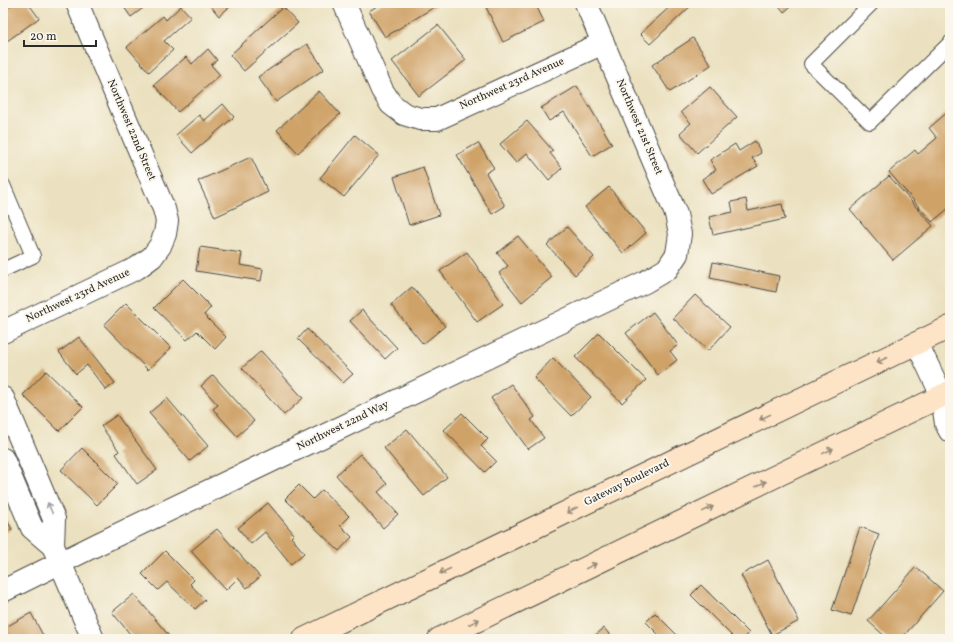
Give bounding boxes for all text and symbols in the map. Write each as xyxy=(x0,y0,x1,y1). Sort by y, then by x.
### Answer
scale bar xyxy=(24,22,96,48)
text: 20 m xyxy=(30,29,57,45)
street label: Northwest 23rd Avenue xyxy=(457,54,567,114)
street label: Northwest 22nd Street xyxy=(103,77,159,183)
street label: Northwest 21st Street xyxy=(612,77,666,177)
street label: Northwest 23rd Avenue xyxy=(24,265,132,327)
one-way arrow xyxy=(876,357,888,364)
street label: Northwest 22nd Way xyxy=(294,397,392,455)
one-way arrow xyxy=(759,414,771,421)
one-way arrow xyxy=(822,447,834,454)
street label: Gateway Boulevard xyxy=(582,456,672,510)
one-way arrow xyxy=(754,480,766,487)
one-way arrow xyxy=(45,502,53,514)
one-way arrow xyxy=(702,505,714,512)
one-way arrow xyxy=(566,507,578,514)
one-way arrow xyxy=(585,562,597,569)
one-way arrow xyxy=(439,568,451,575)
one-way arrow xyxy=(468,618,480,625)

